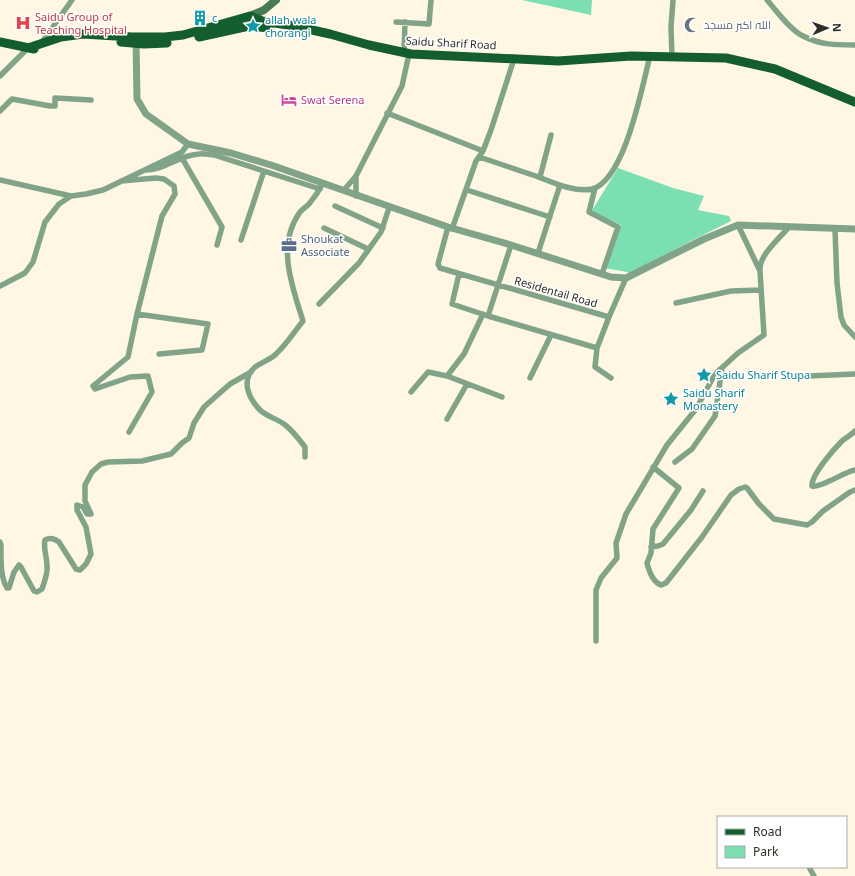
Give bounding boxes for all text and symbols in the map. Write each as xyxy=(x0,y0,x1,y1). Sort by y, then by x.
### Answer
north arrow xyxy=(807,8,847,48)
place label: Saidu Group of Teaching Hospital xyxy=(35,9,127,37)
building icon: c xyxy=(191,9,209,27)
place label: c xyxy=(212,10,217,25)
place label: allah wala chorangi xyxy=(265,12,317,40)
hospital icon: Saidu Group of Teaching Hospital xyxy=(14,14,32,32)
mosque icon: اللہ اکبر مسجد xyxy=(683,16,701,34)
place icon: allah wala chorangi xyxy=(244,17,262,35)
place label: اللہ اکبر مسجد xyxy=(704,17,771,32)
text: N xyxy=(830,23,845,32)
street label: Saidu Sharif Road xyxy=(405,33,497,52)
hotel icon: Swat Serena xyxy=(280,91,298,109)
place label: Swat Serena xyxy=(301,92,364,107)
place label: Shoukat Associate xyxy=(301,231,350,259)
office icon: Shoukat Associate xyxy=(280,236,298,254)
street label: Residentail Road xyxy=(513,272,600,311)
place icon: Saidu Sharif Stupa xyxy=(695,366,713,384)
place label: Saidu Sharif Stupa xyxy=(716,367,810,382)
place label: Saidu Sharif Monastery xyxy=(683,385,746,413)
place icon: Saidu Sharif Monastery xyxy=(662,390,680,408)
legend xyxy=(717,816,847,868)
text: Road xyxy=(753,823,782,840)
text: Park xyxy=(753,843,779,860)

